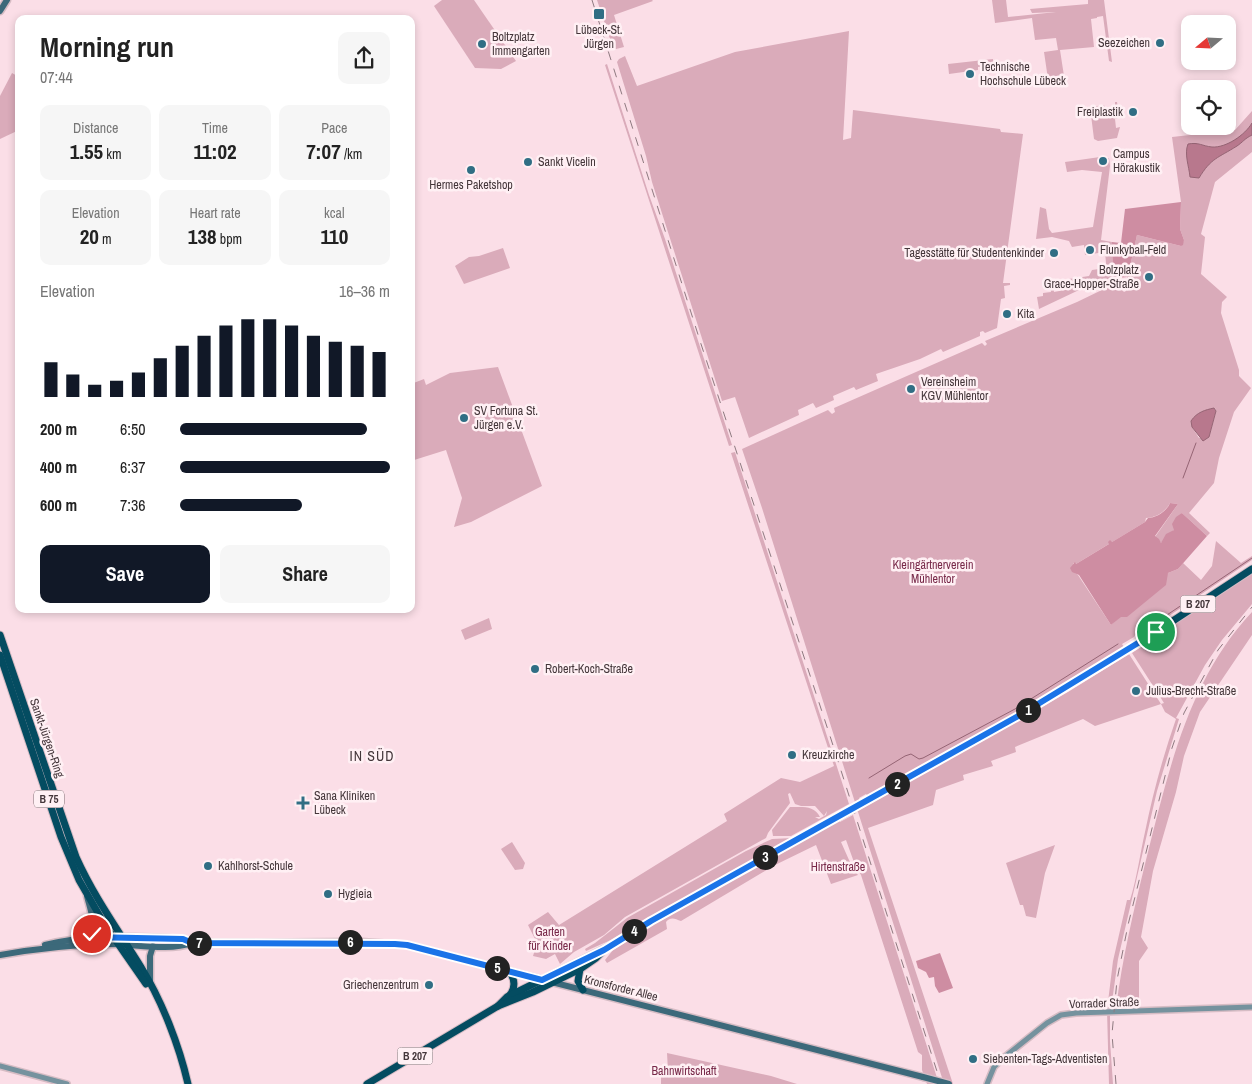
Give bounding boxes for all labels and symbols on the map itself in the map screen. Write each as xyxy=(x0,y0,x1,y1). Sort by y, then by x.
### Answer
marker: Lübeck-St. Jürgen xyxy=(592,7,606,21)
north arrow xyxy=(1181,15,1236,70)
place label: Lübeck-St. Jürgen xyxy=(575,22,623,52)
place label: Boltzplatz Immengarten xyxy=(492,29,550,59)
place label: Seezeichen xyxy=(1098,35,1150,51)
marker: Seezeichen xyxy=(1154,37,1166,49)
marker: Boltzplatz Immengarten xyxy=(476,38,488,50)
place label: Technische Hochschule Lübeck xyxy=(980,59,1066,89)
marker: Technische Hochschule Lübeck xyxy=(964,68,976,80)
place label: Freiplastik xyxy=(1077,104,1123,120)
marker: Freiplastik xyxy=(1127,106,1139,118)
place label: Campus Hörakustik xyxy=(1113,146,1160,176)
place label: Sankt Vicelin xyxy=(538,154,596,170)
marker: Campus Hörakustik xyxy=(1097,155,1109,167)
marker: Sankt Vicelin xyxy=(522,156,534,168)
marker: Hermes Paketshop xyxy=(465,164,477,176)
place label: Hermes Paketshop xyxy=(429,177,513,193)
place label: Flunkyball-Feld xyxy=(1100,242,1166,258)
marker: Flunkyball-Feld xyxy=(1084,244,1096,256)
place label: Tagesstätte für Studentenkinder xyxy=(904,245,1045,261)
marker: Tagesstätte für Studentenkinder xyxy=(1048,247,1060,259)
place label: Bolzplatz Grace-Hopper-Straße xyxy=(1044,262,1139,292)
marker: Bolzplatz Grace-Hopper-Straße xyxy=(1143,271,1155,283)
place label: Kita xyxy=(1017,306,1035,322)
marker: Kita xyxy=(1001,308,1013,320)
place label: Vereinsheim KGV Mühlentor xyxy=(921,374,989,404)
marker: Vereinsheim KGV Mühlentor xyxy=(905,383,917,395)
place label: SV Fortuna St. Jürgen e.V. xyxy=(474,403,538,433)
marker: SV Fortuna St. Jürgen e.V. xyxy=(458,412,470,424)
park label: Kleingärtnerverein Mühlentor xyxy=(893,557,973,587)
road number: B 207 xyxy=(1180,596,1216,612)
pin xyxy=(1135,611,1177,653)
place label: Robert-Koch-Straße xyxy=(545,661,633,677)
marker: Robert-Koch-Straße xyxy=(529,663,541,675)
place label: Julius-Brecht-Straße xyxy=(1146,683,1236,699)
marker: Julius-Brecht-Straße xyxy=(1130,685,1142,697)
street label: Sankt-Jürgen-Ring xyxy=(26,696,68,780)
pin: 1 xyxy=(1016,698,1040,722)
district label: IN SÜD xyxy=(350,747,394,765)
place label: Kreuzkirche xyxy=(802,747,855,763)
marker: Kreuzkirche xyxy=(786,749,798,761)
pin: 2 xyxy=(884,772,910,796)
place label: Sana Kliniken Lübeck xyxy=(314,788,375,818)
road number: B 75 xyxy=(34,791,64,808)
marker: Sana Kliniken Lübeck xyxy=(296,796,310,810)
pin: 3 xyxy=(752,844,778,870)
place label: Kahlhorst-Schule xyxy=(218,858,293,874)
park label: Hirtenstraße xyxy=(811,859,865,875)
marker: Kahlhorst-Schule xyxy=(202,860,214,872)
place label: Hygieia xyxy=(338,886,372,902)
marker: Hygieia xyxy=(322,888,334,900)
pin xyxy=(71,913,113,955)
pin: 4 xyxy=(622,918,646,944)
park label: Garten für Kinder xyxy=(528,924,572,954)
pin: 7 xyxy=(186,930,212,956)
pin: 6 xyxy=(338,930,362,954)
pin: 5 xyxy=(484,956,510,980)
street label: Kronsforder Allee xyxy=(582,971,660,1005)
place label: Griechenzentrum xyxy=(343,977,419,993)
marker: Griechenzentrum xyxy=(423,979,435,991)
street label: Vorrader Straße xyxy=(1069,994,1139,1012)
road number: B 207 xyxy=(398,1048,432,1064)
place label: Siebenten-Tags-Adventisten xyxy=(983,1051,1107,1067)
marker: Siebenten-Tags-Adventisten xyxy=(967,1053,979,1065)
park label: Bahnwirtschaft xyxy=(651,1063,717,1079)

